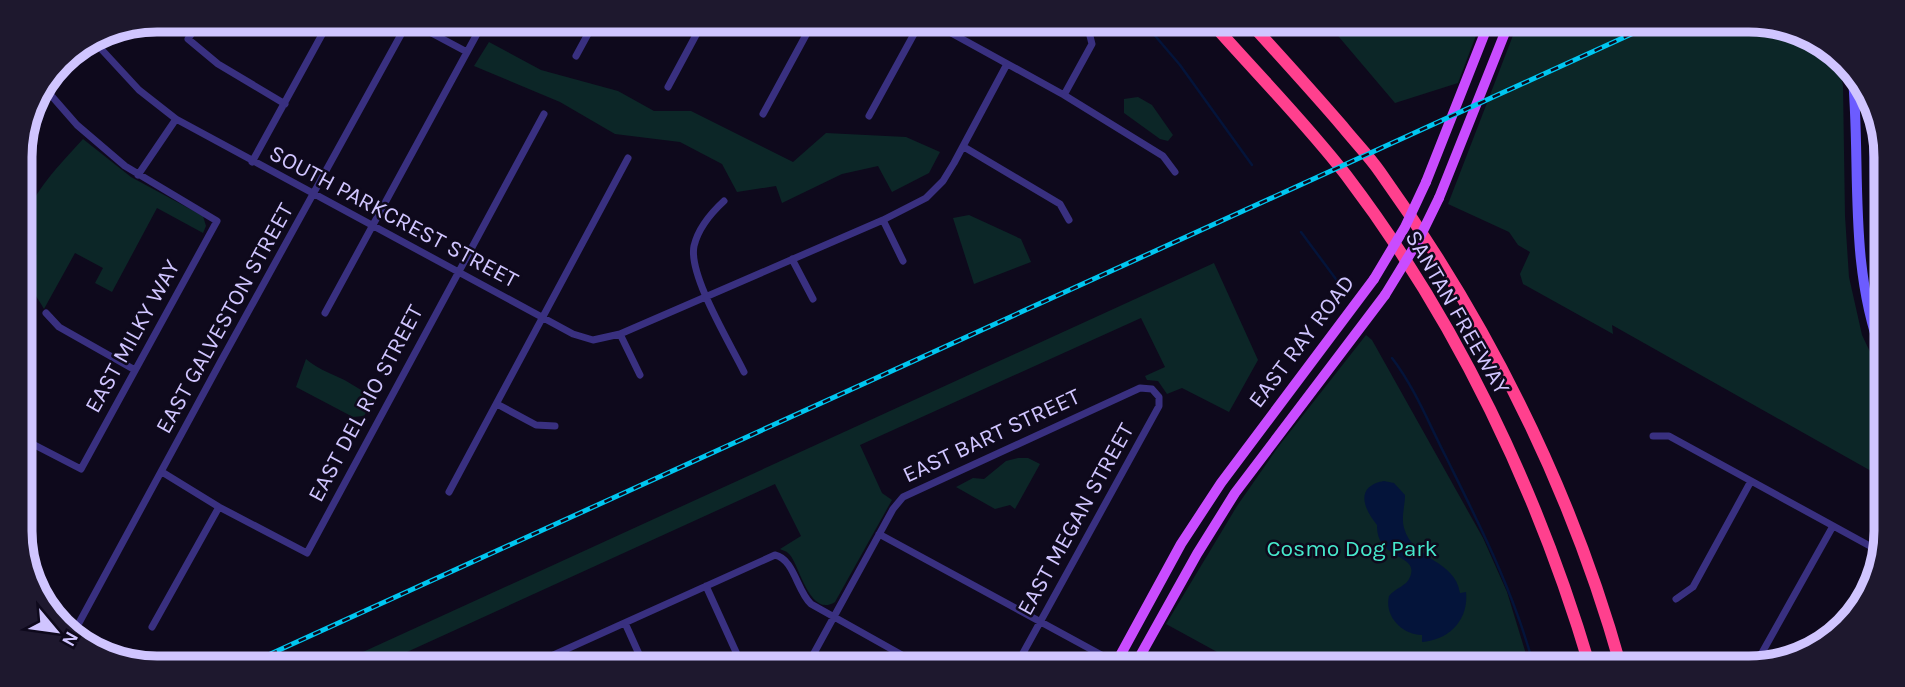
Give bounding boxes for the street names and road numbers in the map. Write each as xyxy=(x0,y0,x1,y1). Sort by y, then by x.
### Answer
street label: SOUTH PARKCREST STREET xyxy=(265,139,523,294)
street label: EAST GALVESTON STREET xyxy=(150,198,299,438)
street label: SANTAN FREEWAY xyxy=(1400,225,1516,399)
street label: EAST MILKY WAY xyxy=(79,255,186,417)
street label: EAST RAY ROAD xyxy=(1243,270,1360,413)
street label: EAST DEL RIO STREET xyxy=(302,300,429,506)
street label: EAST BART STREET xyxy=(898,382,1085,488)
street label: EAST MEGAN STREET xyxy=(1011,418,1140,620)

